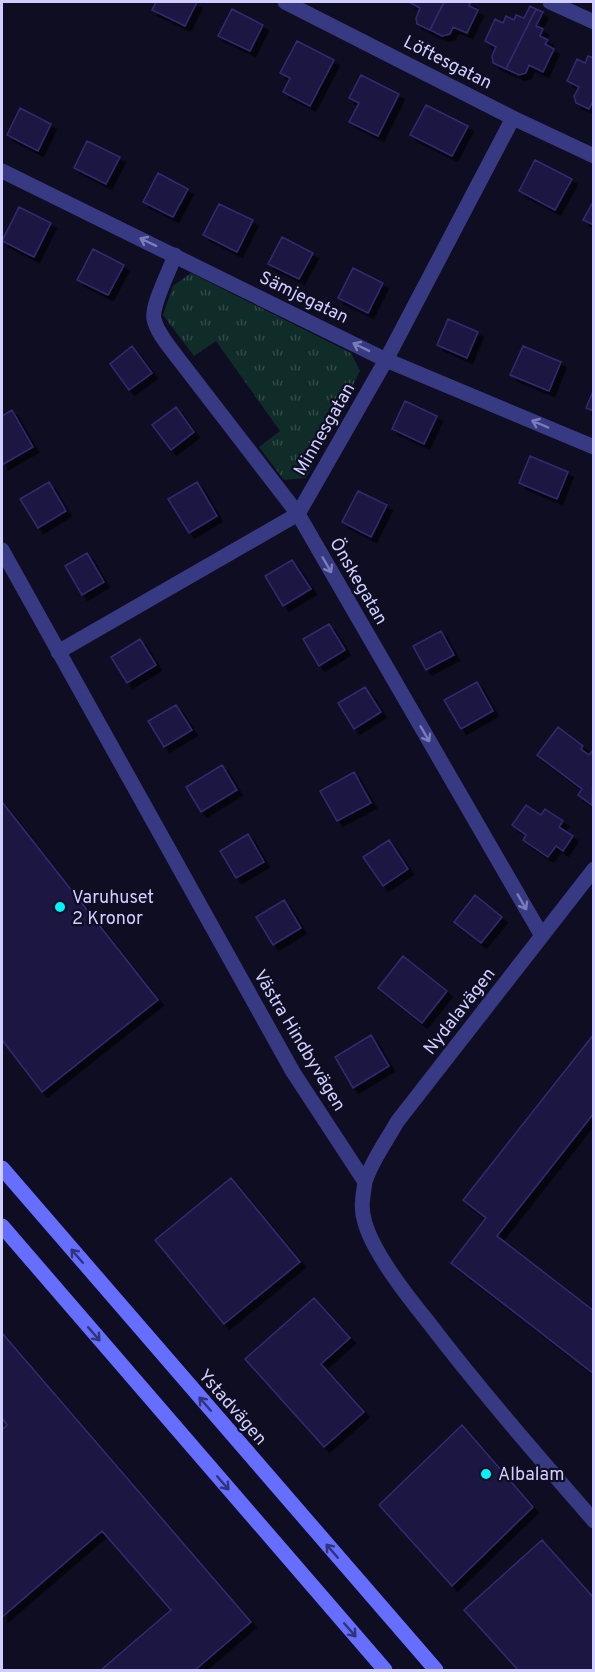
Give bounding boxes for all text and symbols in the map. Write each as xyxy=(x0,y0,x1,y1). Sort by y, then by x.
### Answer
street label: Löftesgatan xyxy=(399,31,495,95)
one-way arrow xyxy=(140,236,158,248)
street label: Sämjegatan xyxy=(255,267,352,330)
one-way arrow xyxy=(352,341,370,353)
street label: Minnesgatan xyxy=(289,379,361,480)
one-way arrow xyxy=(531,418,549,430)
street label: Önskegatan xyxy=(324,533,394,629)
one-way arrow xyxy=(321,556,333,573)
one-way arrow xyxy=(419,725,431,742)
place label: Varuhuset 2 Kronor xyxy=(72,887,154,931)
one-way arrow xyxy=(517,894,529,911)
marker: Varuhuset 2 Kronor xyxy=(53,900,67,914)
street label: Nydalavägen xyxy=(419,964,501,1060)
street label: Västra Hindbyvägen xyxy=(247,966,350,1116)
one-way arrow xyxy=(71,1248,84,1264)
one-way arrow xyxy=(88,1326,101,1342)
street label: Ystadvägen xyxy=(193,1365,271,1451)
one-way arrow xyxy=(198,1397,212,1412)
place label: Albalam xyxy=(498,1464,564,1487)
marker: Albalam xyxy=(479,1467,493,1481)
one-way arrow xyxy=(216,1475,229,1491)
one-way arrow xyxy=(325,1544,339,1559)
one-way arrow xyxy=(343,1622,357,1637)

